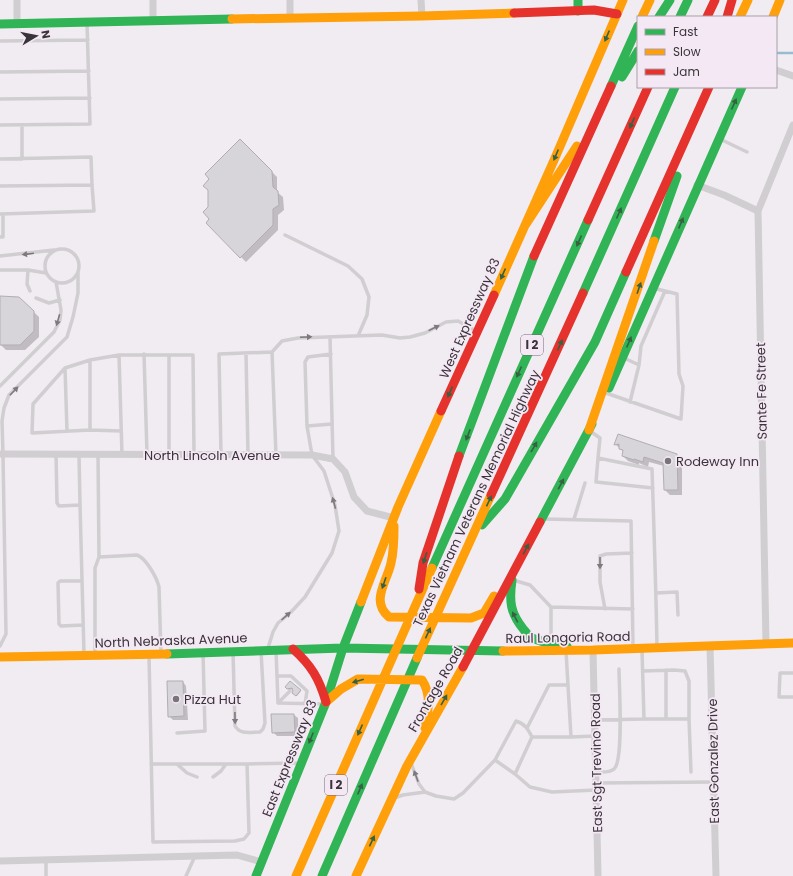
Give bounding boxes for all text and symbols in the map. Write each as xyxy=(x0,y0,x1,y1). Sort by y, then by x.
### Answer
north arrow xyxy=(16,16,56,56)
legend xyxy=(637,16,777,88)
text: Fast xyxy=(673,23,698,40)
text: N xyxy=(37,29,54,40)
one-way arrow xyxy=(604,30,610,42)
text: Slow xyxy=(673,43,701,60)
text: Jam xyxy=(673,63,700,80)
one-way arrow xyxy=(731,98,737,110)
one-way arrow xyxy=(629,117,635,128)
one-way arrow xyxy=(553,150,559,161)
one-way arrow xyxy=(616,207,622,219)
one-way arrow xyxy=(678,217,684,228)
one-way arrow xyxy=(576,235,582,247)
one-way arrow xyxy=(22,250,34,257)
street label: West Expressway 83 xyxy=(434,255,505,381)
one-way arrow xyxy=(500,268,506,279)
one-way arrow xyxy=(636,281,642,293)
one-way arrow xyxy=(55,315,61,327)
one-way arrow xyxy=(428,325,439,331)
one-way arrow xyxy=(300,334,312,341)
road number: I 2 xyxy=(521,335,543,355)
one-way arrow xyxy=(626,336,633,348)
one-way arrow xyxy=(557,339,563,350)
street label: Sante Fe Street xyxy=(751,342,772,440)
street label: Texas Vietnam Veterans Memorial Highway xyxy=(408,366,545,630)
one-way arrow xyxy=(516,367,522,379)
one-way arrow xyxy=(9,386,19,396)
one-way arrow xyxy=(447,387,453,398)
one-way arrow xyxy=(464,429,470,441)
one-way arrow xyxy=(531,442,538,453)
street label: North Lincoln Avenue xyxy=(144,446,280,465)
place label: Rodeway Inn xyxy=(676,452,759,471)
marker: Rodeway Inn xyxy=(663,456,673,466)
one-way arrow xyxy=(557,478,564,490)
one-way arrow xyxy=(486,496,492,507)
one-way arrow xyxy=(330,497,336,509)
one-way arrow xyxy=(523,543,529,555)
one-way arrow xyxy=(422,552,428,564)
one-way arrow xyxy=(597,557,603,570)
one-way arrow xyxy=(381,578,387,590)
one-way arrow xyxy=(281,611,291,621)
one-way arrow xyxy=(512,612,518,623)
one-way arrow xyxy=(425,627,431,639)
street label: Raul Longoria Road xyxy=(505,627,631,648)
street label: North Nebraska Avenue xyxy=(94,628,248,653)
street label: Frontage Road xyxy=(403,643,468,735)
one-way arrow xyxy=(351,678,363,684)
place label: Pizza Hut xyxy=(184,690,241,709)
street label: East Sgt Trevino Road xyxy=(586,693,607,833)
marker: Pizza Hut xyxy=(171,694,181,704)
one-way arrow xyxy=(441,694,448,706)
street label: East Expressway 83 xyxy=(257,697,322,820)
street label: East Gonzalez Drive xyxy=(703,698,724,824)
one-way arrow xyxy=(231,712,238,724)
one-way arrow xyxy=(357,725,363,736)
one-way arrow xyxy=(308,733,314,745)
one-way arrow xyxy=(413,770,419,782)
road number: I 2 xyxy=(325,775,347,795)
one-way arrow xyxy=(357,783,363,794)
one-way arrow xyxy=(369,835,375,846)

